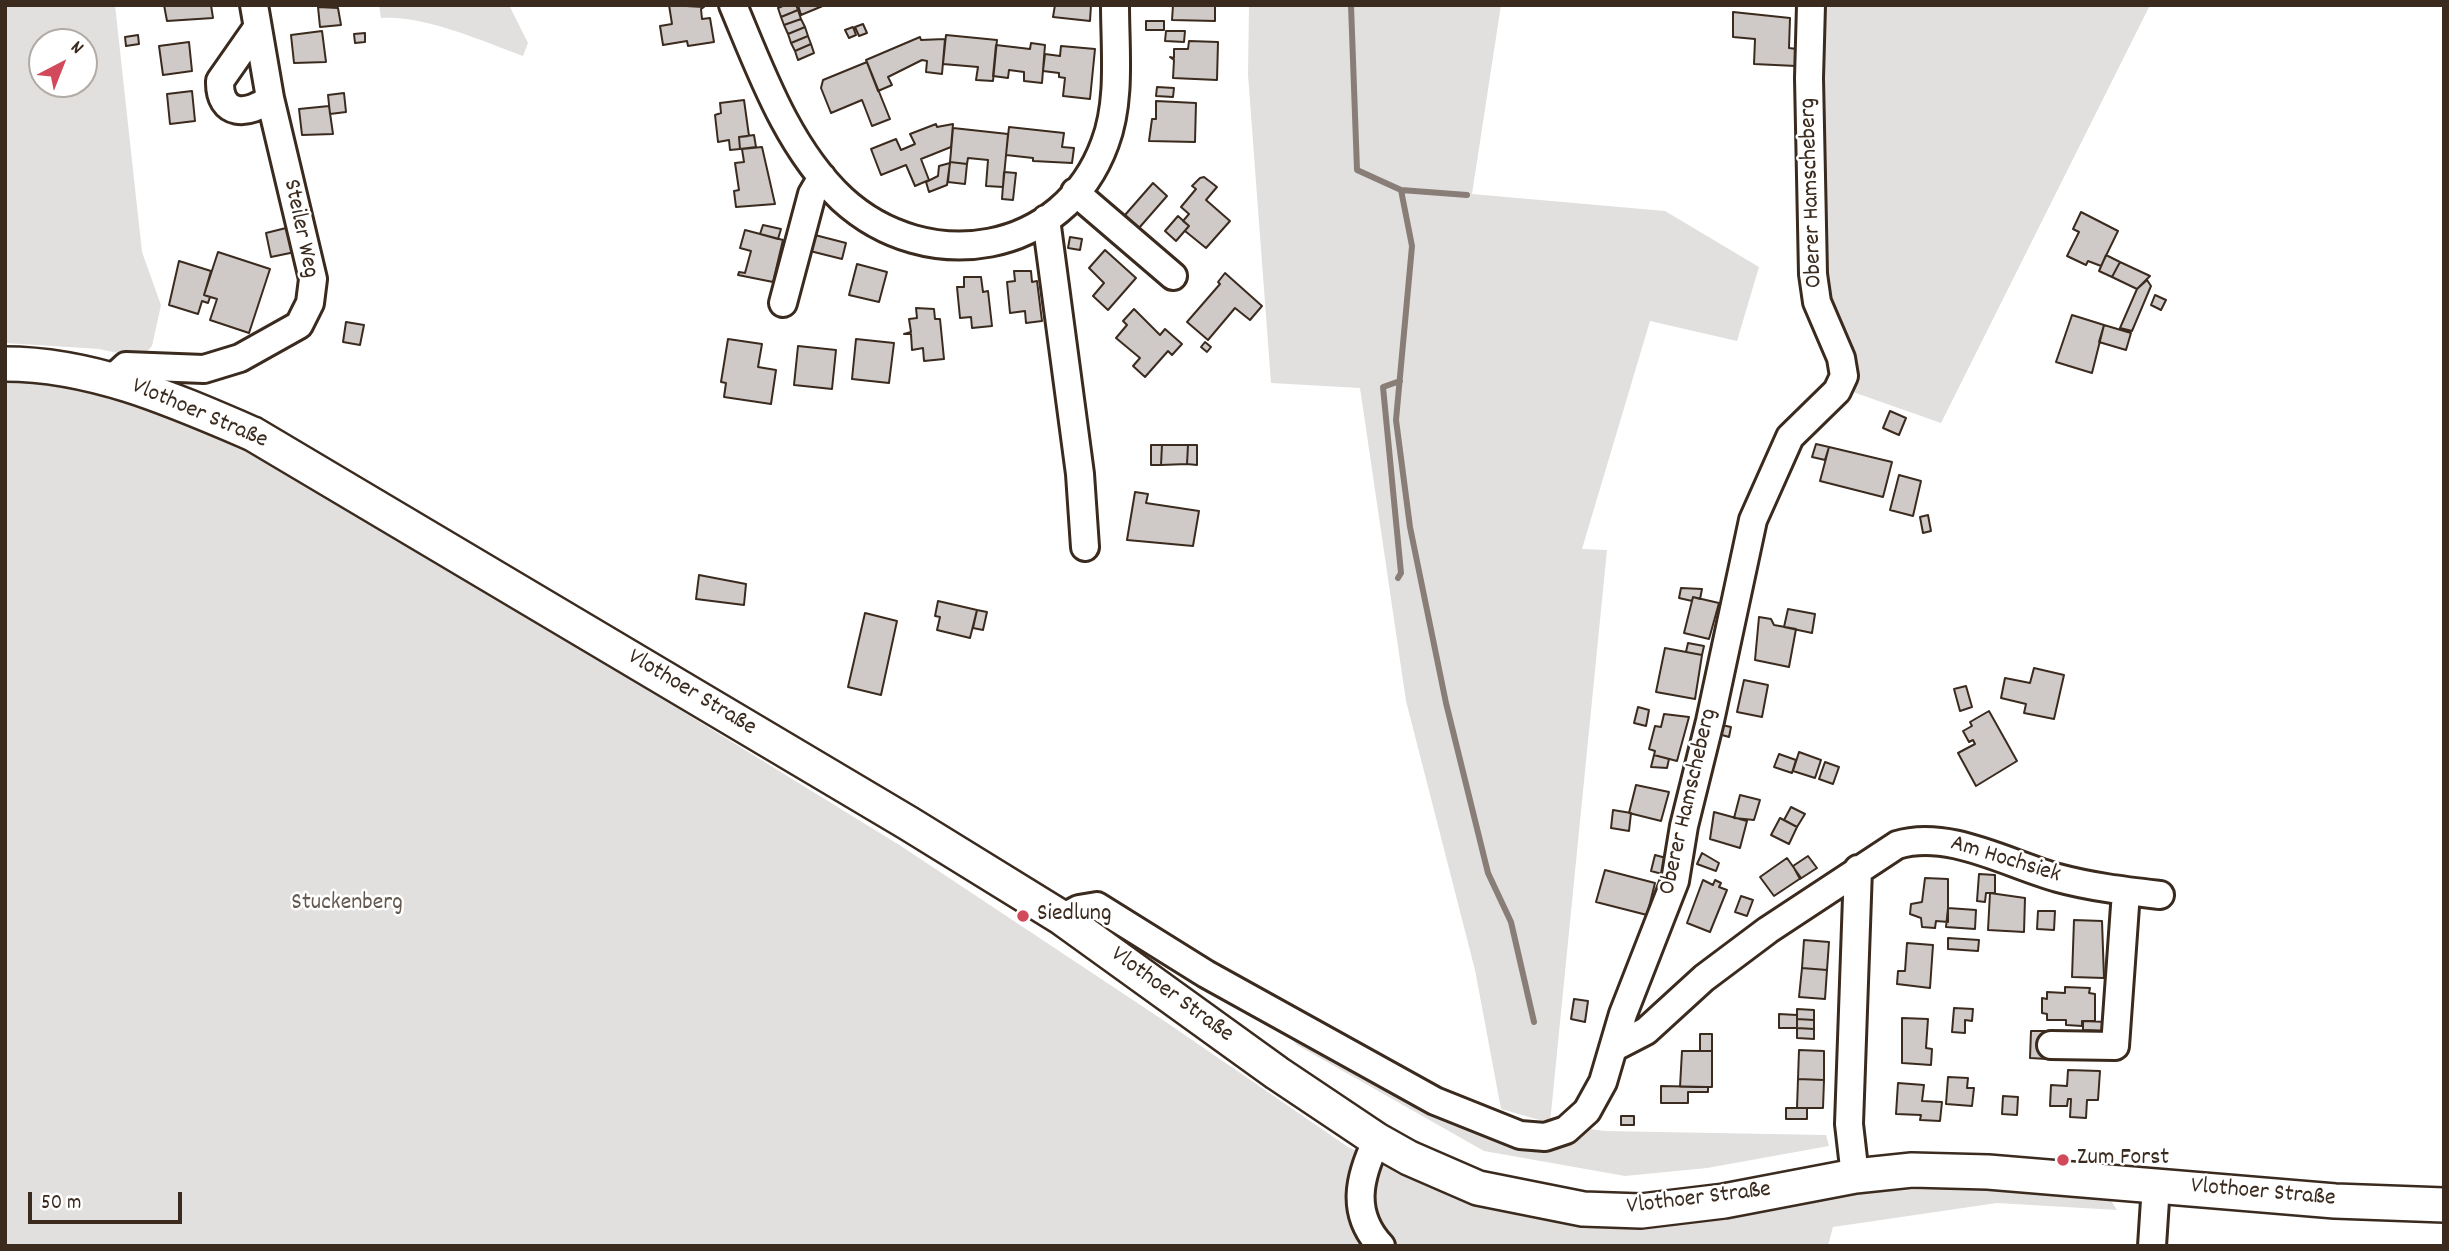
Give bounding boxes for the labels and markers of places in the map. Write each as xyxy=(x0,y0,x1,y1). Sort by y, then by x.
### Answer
place label: Siedlung xyxy=(1037,902,1111,930)
marker: Siedlung xyxy=(1015,908,1031,924)
place label: Zum Forst xyxy=(2077,1146,2169,1174)
marker: Zum Forst xyxy=(2055,1152,2071,1168)

